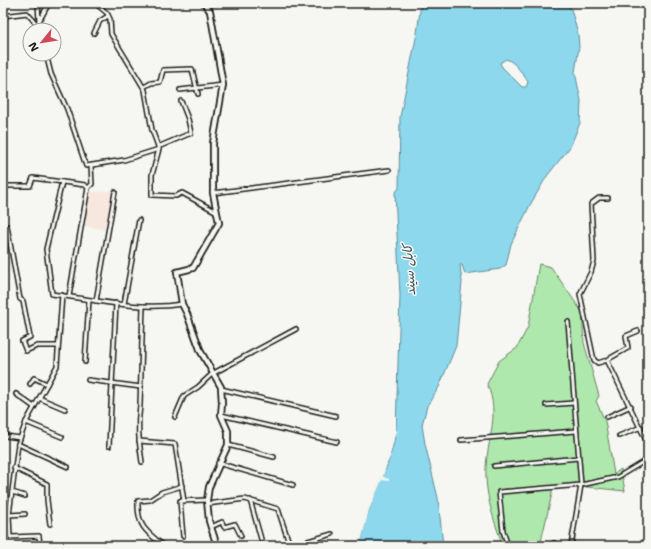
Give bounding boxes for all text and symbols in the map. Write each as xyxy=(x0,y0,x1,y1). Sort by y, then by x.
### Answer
north arrow xyxy=(22,22,62,62)
text: N xyxy=(25,39,42,54)
water label: کابل سيند xyxy=(399,241,419,296)

